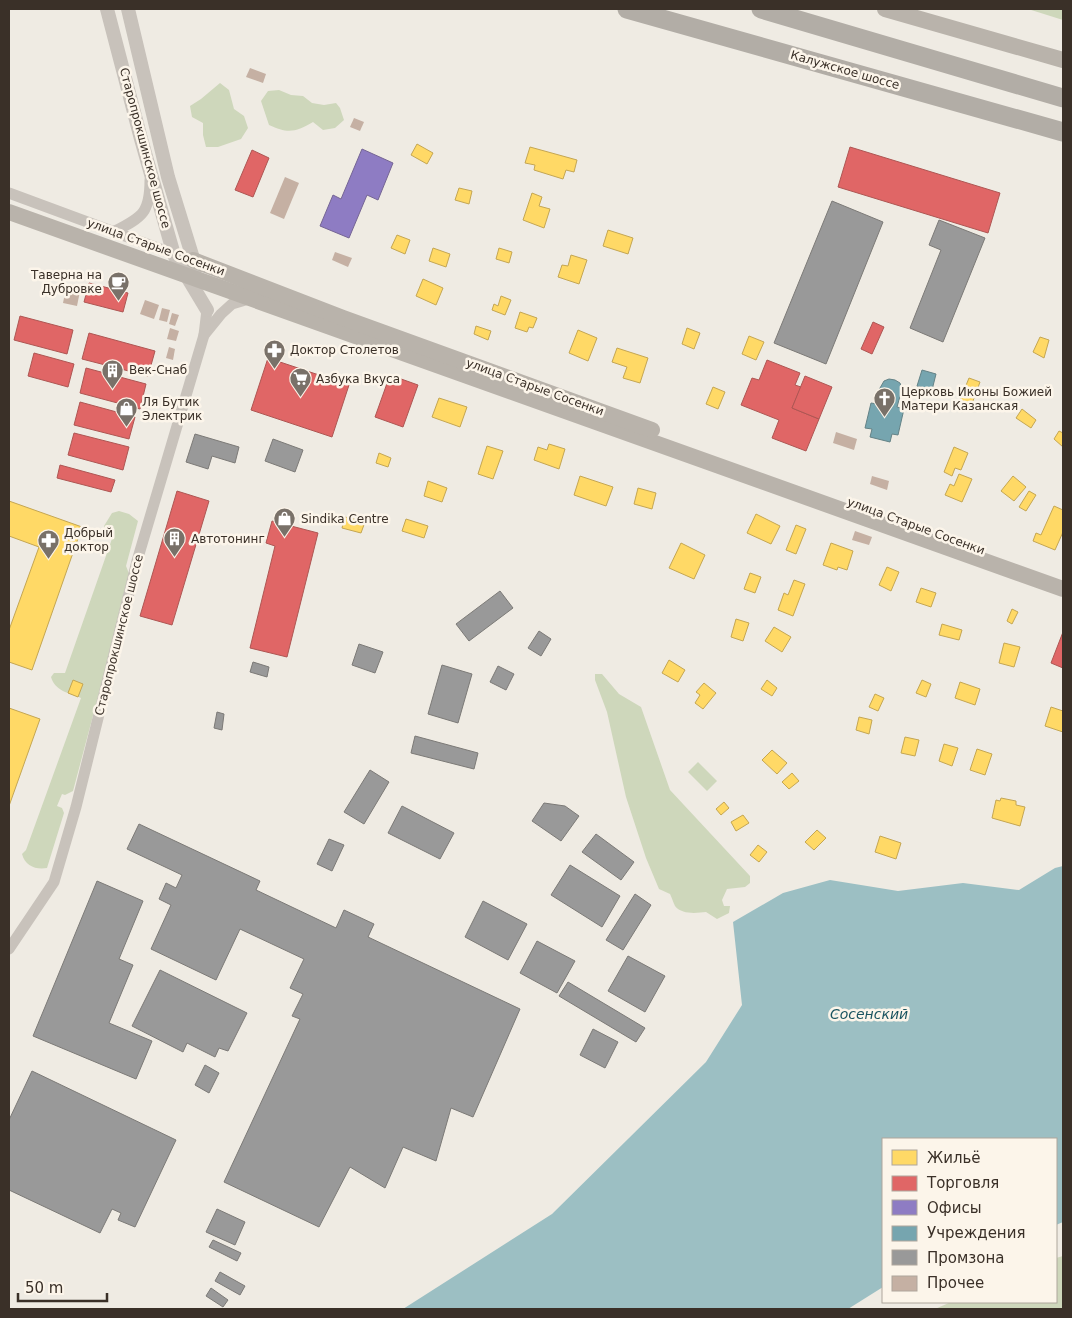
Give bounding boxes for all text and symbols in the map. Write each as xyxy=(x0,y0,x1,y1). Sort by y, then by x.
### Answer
street label: Калужское шоссе xyxy=(789,48,901,92)
street label: Старопрокшинское шоссе xyxy=(117,66,173,230)
street label: улица Старые Сосенки xyxy=(85,216,227,278)
place label: Таверна на Дубровке xyxy=(30,268,102,296)
cafe icon: Таверна на Дубровке xyxy=(106,270,130,301)
pharmacy icon: Доктор Столетов xyxy=(262,338,286,369)
place label: Доктор Столетов xyxy=(290,343,399,357)
street label: улица Старые Сосенки xyxy=(464,356,606,418)
building icon: Век-Снаб xyxy=(101,358,125,389)
place label: Век-Снаб xyxy=(129,363,187,377)
supermarket icon: Азбука Вкуса xyxy=(288,367,312,398)
place label: Азбука Вкуса xyxy=(316,372,400,386)
place label: Церковь Иконы Божией Матери Казанская xyxy=(901,385,1052,413)
church icon: Церковь Иконы Божией Матери Казанская xyxy=(873,387,897,418)
place label: Ля Бутик Электрик xyxy=(142,395,202,423)
shop icon: Ля Бутик Электрик xyxy=(114,397,138,428)
street label: улица Старые Сосенки xyxy=(845,495,987,557)
shop icon: Sindika Centre xyxy=(273,507,297,538)
place label: Sindika Centre xyxy=(301,512,389,526)
place label: Добрый доктор xyxy=(64,526,113,554)
building icon: Автотонинг xyxy=(163,527,187,558)
pharmacy icon: Добрый доктор xyxy=(36,528,60,559)
place label: Автотонинг xyxy=(191,532,265,546)
street label: Старопрокшинское шоссе xyxy=(92,553,146,717)
water label: Сосенский xyxy=(830,1006,908,1022)
legend xyxy=(882,1138,1057,1303)
text: Жильё xyxy=(927,1149,981,1167)
text: Торговля xyxy=(926,1174,999,1192)
text: Офисы xyxy=(927,1199,981,1217)
text: Учреждения xyxy=(927,1224,1025,1242)
text: Промзона xyxy=(927,1249,1004,1267)
scale bar xyxy=(18,1270,106,1302)
text: Прочее xyxy=(927,1274,984,1292)
text: 50 m xyxy=(25,1279,63,1297)

